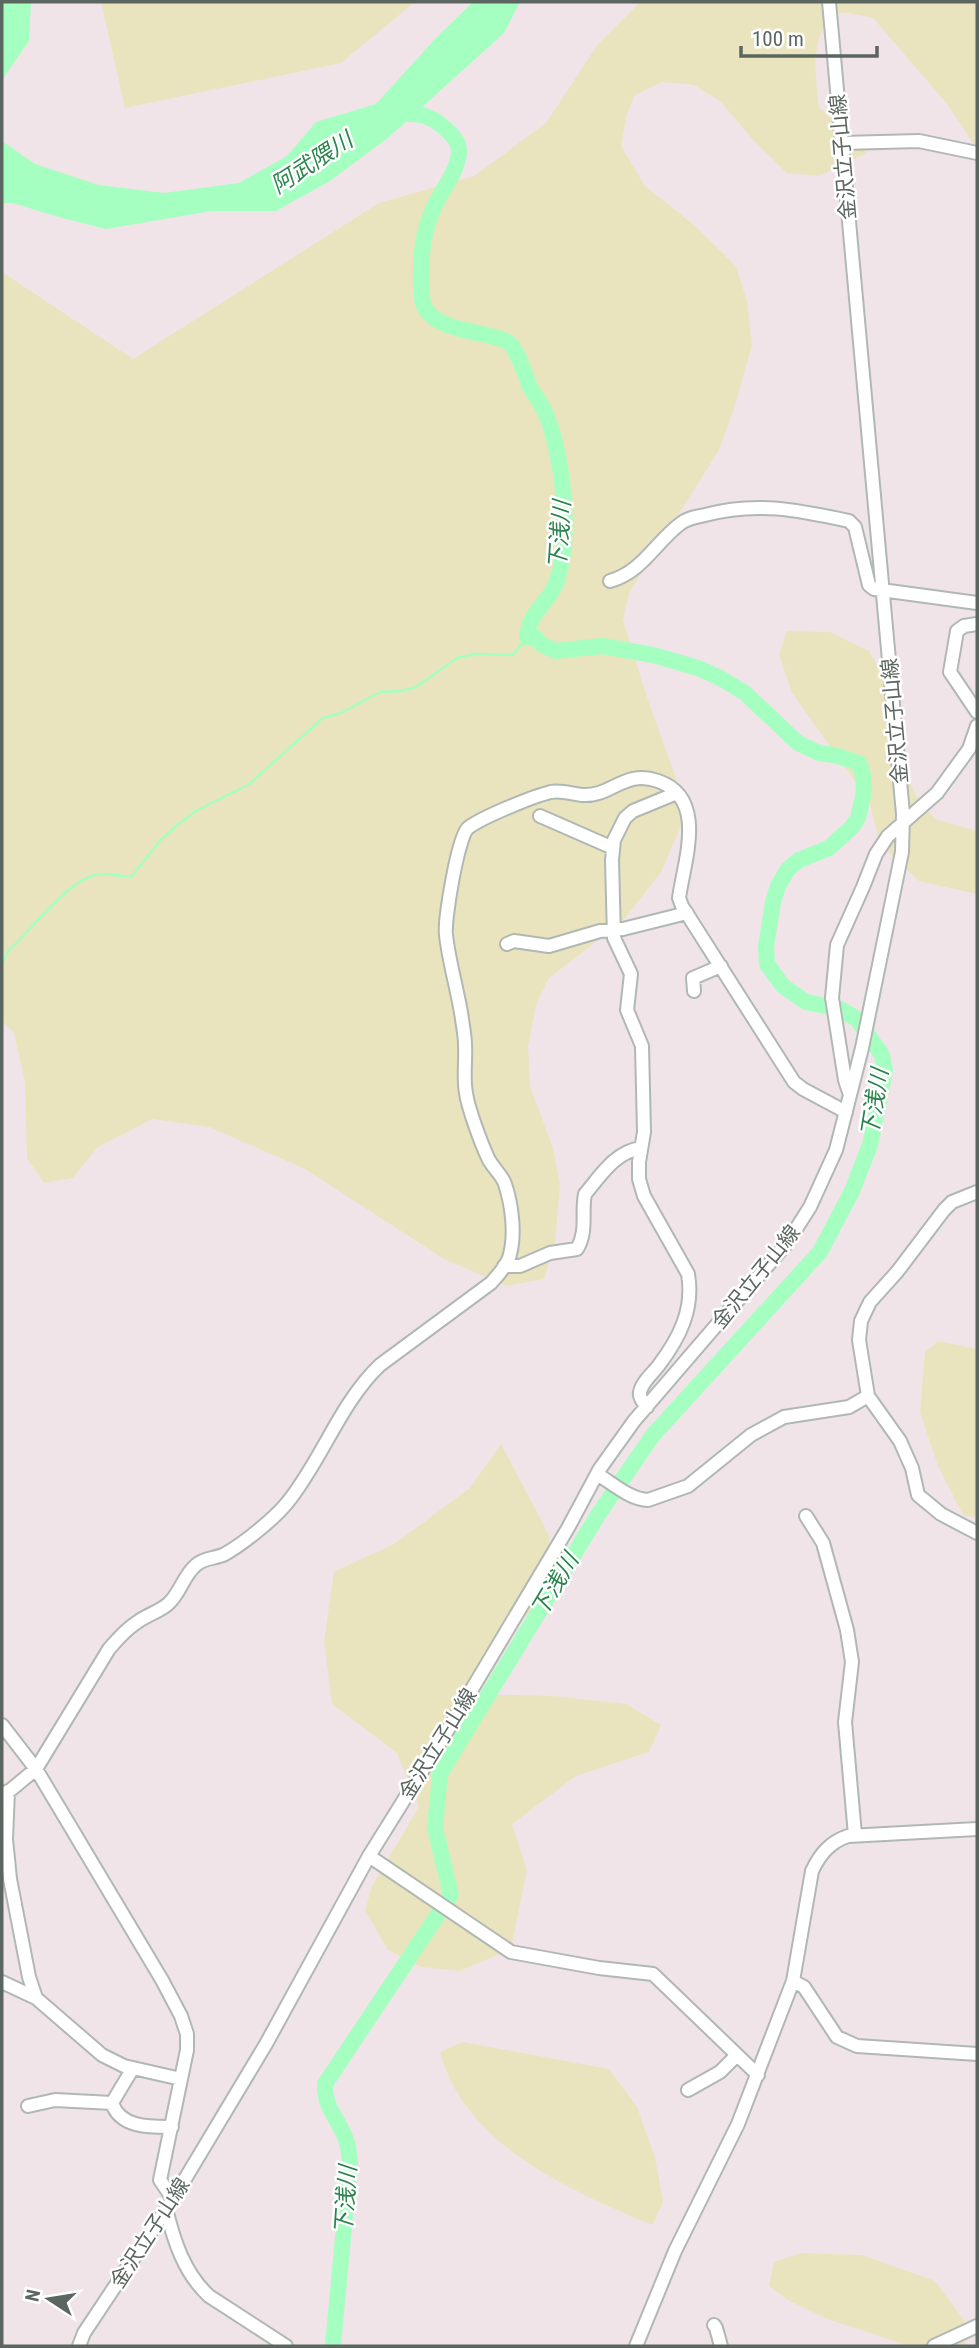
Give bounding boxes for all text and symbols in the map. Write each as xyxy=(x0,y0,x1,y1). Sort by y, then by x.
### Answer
scale bar xyxy=(741,14,878,58)
text: 100 m xyxy=(752,27,804,51)
street label: 金沢立子山線 xyxy=(826,93,860,221)
water label: 阿武隈川 xyxy=(266,125,360,199)
water label: 下浅川 xyxy=(544,497,576,570)
street label: 金沢立子山線 xyxy=(878,657,912,785)
water label: 下浅川 xyxy=(856,1064,894,1139)
street label: 金沢立子山線 xyxy=(707,1220,805,1334)
water label: 下浅川 xyxy=(526,1546,586,1622)
street label: 金沢立子山線 xyxy=(394,1684,482,1804)
water label: 下浅川 xyxy=(330,2162,362,2235)
street label: 金沢立子山線 xyxy=(106,2174,194,2292)
north arrow xyxy=(14,2264,84,2334)
text: N xyxy=(20,2287,45,2304)

